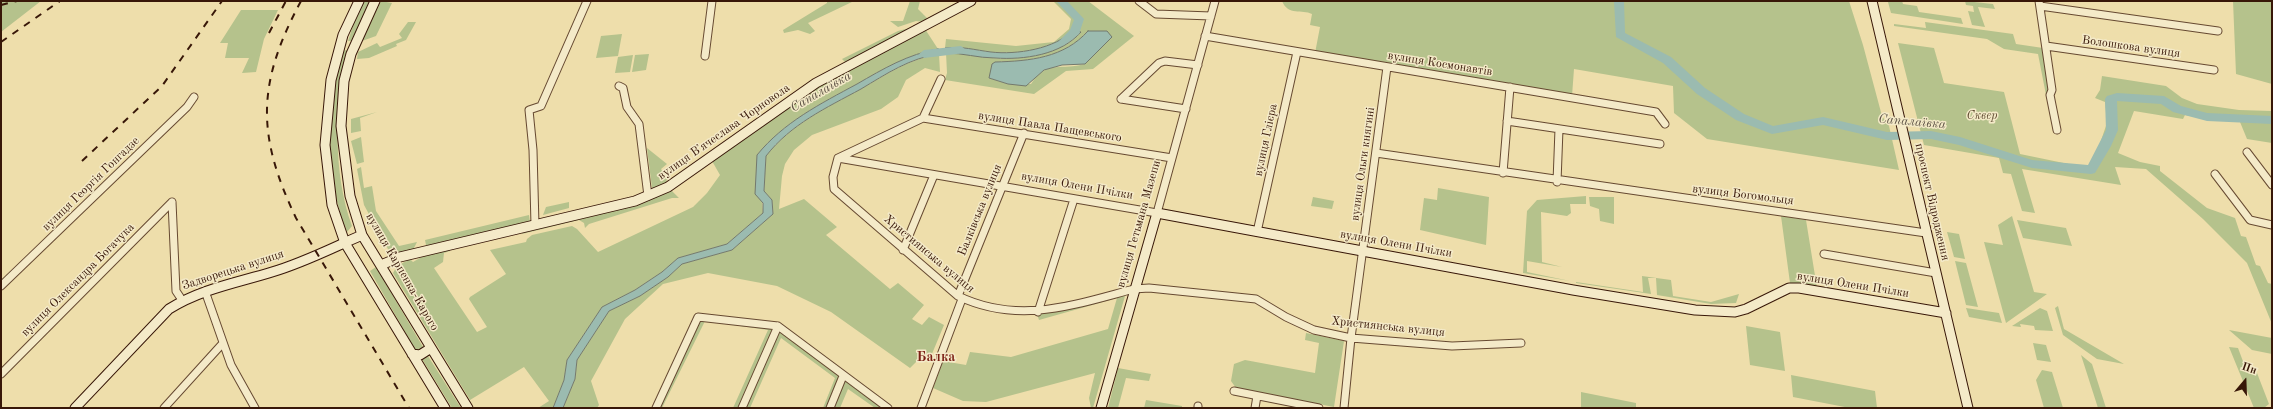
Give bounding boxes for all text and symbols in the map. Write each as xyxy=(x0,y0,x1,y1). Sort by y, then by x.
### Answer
street label: Волошкова вулиця xyxy=(2081,33,2181,61)
street label: вулиця Космонавтів xyxy=(1387,49,1493,79)
water label: Сапалаївка xyxy=(788,68,854,116)
street label: вулиця Вʼячеслава Чорновола xyxy=(655,81,793,183)
street label: вулиця Глієра xyxy=(1251,103,1281,177)
street label: вулиця Ольги княгині xyxy=(1348,106,1378,222)
street label: вулиця Павла Пащевського xyxy=(977,109,1123,145)
park label: Сквер xyxy=(1966,109,1998,123)
water label: Сапалаївка xyxy=(1878,111,1946,133)
street label: вулиця Георгія Гонгадзе xyxy=(39,134,143,234)
street label: проспект Відродження xyxy=(1912,142,1952,262)
street label: вулиця Гетьмана Мазепи xyxy=(1114,159,1164,289)
street label: Балківська вулиця xyxy=(955,162,1005,258)
street label: вулиця Олени Пчілки xyxy=(1020,169,1134,203)
street label: вулиця Богомольця xyxy=(1692,182,1794,208)
street label: вулиця Карпенка-Карого xyxy=(362,211,442,333)
street label: Християнська вулиця xyxy=(881,212,977,296)
street label: вулиця Олександра Богачука xyxy=(18,220,138,340)
street label: вулиця Олени Пчілки xyxy=(1339,227,1453,261)
street label: Задворецька вулиця xyxy=(180,247,286,293)
street label: вулиця Олени Пчілки xyxy=(1796,269,1910,301)
street label: Християнська вулиця xyxy=(1331,314,1445,340)
district label: Балка xyxy=(917,349,955,365)
north arrow xyxy=(2225,361,2265,401)
text: Пн xyxy=(2240,362,2258,377)

